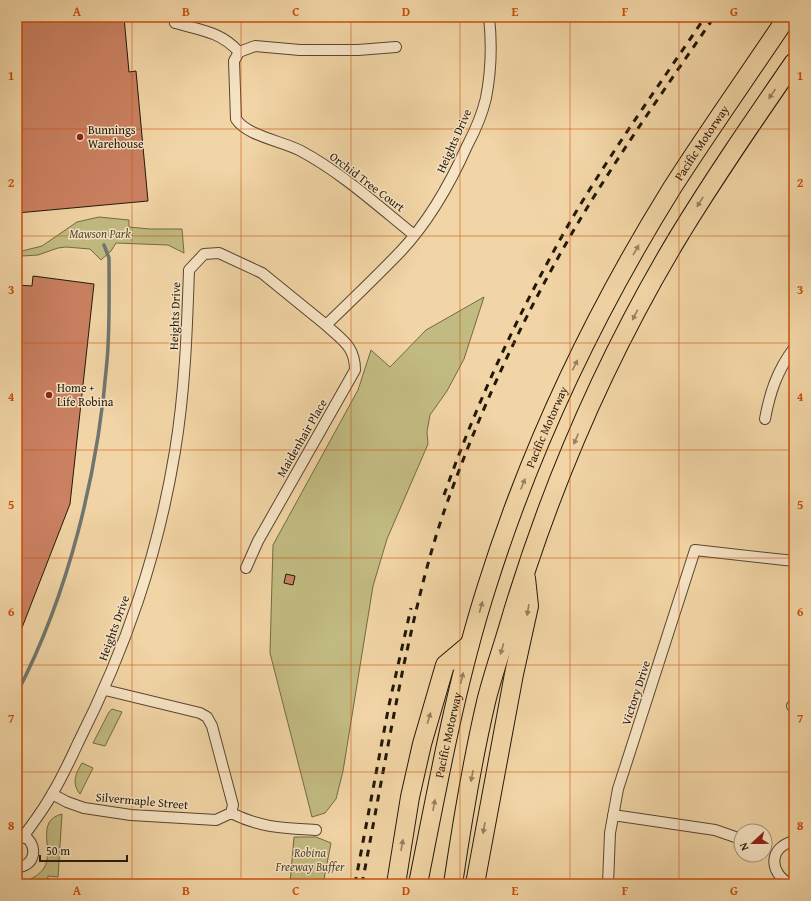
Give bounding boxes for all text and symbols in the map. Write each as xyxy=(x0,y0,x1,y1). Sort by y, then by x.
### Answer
text: A xyxy=(73,2,82,21)
text: B xyxy=(182,2,190,21)
text: C xyxy=(292,2,300,21)
text: D xyxy=(402,2,410,21)
text: E xyxy=(512,2,519,21)
text: F xyxy=(622,2,629,21)
text: G xyxy=(730,2,738,21)
text: 1 xyxy=(8,66,14,85)
text: 1 xyxy=(797,66,803,85)
one-way arrow xyxy=(768,89,776,99)
street label: Pacific Motorway xyxy=(670,102,733,184)
street label: Heights Drive xyxy=(432,106,475,175)
place label: Bunnings Warehouse xyxy=(88,121,144,152)
marker: Bunnings Warehouse xyxy=(75,132,85,142)
street label: Orchid Tree Court xyxy=(326,148,409,216)
text: 2 xyxy=(8,173,15,192)
text: 2 xyxy=(797,173,804,192)
one-way arrow xyxy=(697,197,704,208)
park label: Mawson Park xyxy=(69,225,131,242)
one-way arrow xyxy=(632,244,639,256)
text: 3 xyxy=(8,280,14,299)
text: 3 xyxy=(797,280,803,299)
street label: Heights Drive xyxy=(165,281,184,350)
one-way arrow xyxy=(632,309,638,321)
one-way arrow xyxy=(572,359,578,370)
place label: Home + Life Robina xyxy=(57,379,114,410)
street label: Pacific Motorway xyxy=(521,383,572,470)
text: 4 xyxy=(8,387,15,406)
text: 4 xyxy=(797,387,804,406)
marker: Home + Life Robina xyxy=(44,390,54,400)
street label: Maidenhair Place xyxy=(272,395,331,480)
one-way arrow xyxy=(573,433,579,445)
one-way arrow xyxy=(521,477,527,489)
text: 5 xyxy=(8,495,15,514)
text: 5 xyxy=(797,495,804,514)
street label: Heights Drive xyxy=(94,593,133,663)
one-way arrow xyxy=(478,600,484,612)
text: 6 xyxy=(8,602,15,621)
text: 6 xyxy=(797,602,804,621)
one-way arrow xyxy=(525,604,531,616)
one-way arrow xyxy=(499,644,505,656)
street label: Victory Drive xyxy=(617,658,654,728)
one-way arrow xyxy=(460,672,466,684)
street label: Pacific Motorway xyxy=(430,690,466,779)
text: 7 xyxy=(8,709,15,728)
text: 7 xyxy=(797,709,804,728)
one-way arrow xyxy=(426,712,432,724)
one-way arrow xyxy=(468,769,474,782)
street label: Silvermaple Street xyxy=(95,788,190,813)
one-way arrow xyxy=(431,798,437,811)
text: 8 xyxy=(8,816,15,835)
text: 8 xyxy=(797,816,804,835)
one-way arrow xyxy=(481,822,487,835)
north arrow xyxy=(733,823,773,863)
scale bar xyxy=(40,837,127,863)
one-way arrow xyxy=(399,839,405,852)
text: N xyxy=(735,840,753,853)
text: 50 m xyxy=(46,842,70,859)
park label: Robina Freeway Buffer xyxy=(275,844,345,875)
text: A xyxy=(73,881,82,900)
text: B xyxy=(182,881,190,900)
text: C xyxy=(292,881,300,900)
text: D xyxy=(402,881,410,900)
text: E xyxy=(512,881,519,900)
text: F xyxy=(622,881,629,900)
text: G xyxy=(730,881,738,900)

